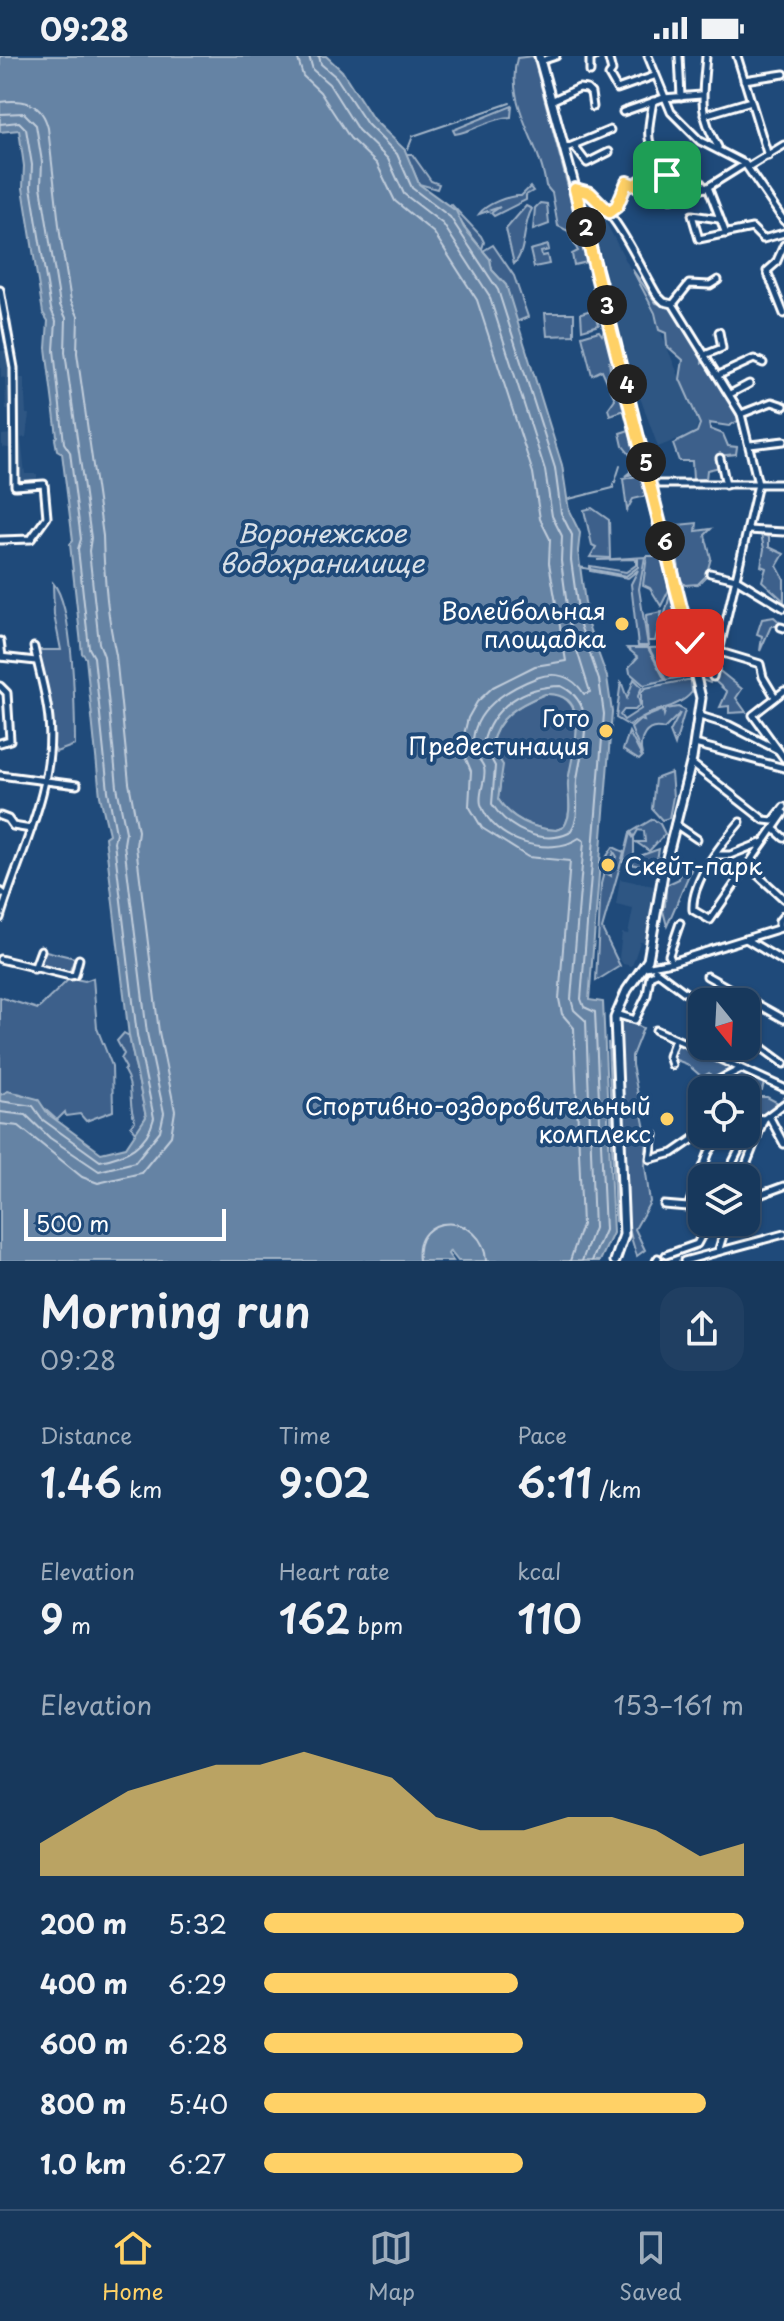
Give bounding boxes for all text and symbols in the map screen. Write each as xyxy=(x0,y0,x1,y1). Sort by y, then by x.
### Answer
text: 09:28 xyxy=(40,6,129,51)
pin xyxy=(633,141,701,209)
icon: arrive xyxy=(645,153,689,197)
pin: 2 xyxy=(566,207,606,247)
text: 2 xyxy=(578,210,594,243)
pin: 3 xyxy=(587,285,627,325)
text: 3 xyxy=(600,288,614,321)
pin: 4 xyxy=(607,364,647,404)
text: 4 xyxy=(620,367,634,400)
pin: 5 xyxy=(626,442,666,482)
text: 5 xyxy=(639,445,653,478)
water label: Воронежское водохранилище xyxy=(219,513,426,582)
pin: 6 xyxy=(645,521,685,561)
text: 6 xyxy=(657,524,673,557)
place label: Волейбольная площадка xyxy=(441,592,606,656)
pin xyxy=(656,609,724,677)
marker: Волейбольная площадка xyxy=(613,615,631,633)
icon: check xyxy=(668,621,712,665)
place label: Гото Предестинация xyxy=(409,699,590,763)
marker: Гото Предестинация xyxy=(597,722,615,740)
place label: Скейт-парк xyxy=(624,847,763,883)
marker: Скейт-парк xyxy=(599,856,617,874)
north arrow xyxy=(688,988,760,1060)
map controls xyxy=(688,988,760,1236)
button: locate xyxy=(688,1076,760,1148)
place label: Спортивно-оздоровительный комплекс xyxy=(305,1087,651,1151)
marker: Спортивно-оздоровительный комплекс xyxy=(658,1110,676,1128)
button: layers xyxy=(688,1164,760,1236)
scale bar xyxy=(24,1205,226,1241)
text: 500 m xyxy=(36,1206,109,1239)
text: Morning run xyxy=(40,1277,311,1343)
button: share xyxy=(660,1287,744,1371)
text: 09:28 xyxy=(40,1340,116,1379)
text: Distance xyxy=(40,1418,132,1451)
text: Time xyxy=(279,1418,331,1451)
text: Pace xyxy=(517,1418,567,1451)
text: 1.46 xyxy=(40,1451,122,1512)
text: 9:02 xyxy=(279,1451,371,1512)
text: 6:11 xyxy=(517,1451,592,1512)
text: km xyxy=(122,1472,162,1505)
text: /km xyxy=(592,1472,642,1505)
text: Elevation xyxy=(40,1554,135,1587)
text: Heart rate xyxy=(279,1554,390,1587)
text: kcal xyxy=(517,1554,561,1587)
text: 9 xyxy=(40,1587,64,1648)
text: 162 xyxy=(279,1587,350,1648)
text: 110 xyxy=(517,1587,582,1648)
text: m xyxy=(64,1608,91,1641)
text: bpm xyxy=(350,1608,403,1641)
text: Elevation xyxy=(40,1685,152,1724)
text: 153–161 m xyxy=(614,1685,744,1724)
text: 200 m xyxy=(40,1904,127,1943)
text: 5:32 xyxy=(168,1904,227,1943)
text: 400 m xyxy=(40,1964,128,2003)
text: 6:29 xyxy=(168,1964,227,2003)
text: 600 m xyxy=(40,2024,128,2063)
text: 6:28 xyxy=(168,2024,228,2063)
text: 800 m xyxy=(40,2084,127,2123)
text: 5:40 xyxy=(168,2084,228,2123)
text: 1.0 km xyxy=(40,2144,127,2183)
text: 6:27 xyxy=(168,2144,226,2183)
tab: Home xyxy=(102,2226,163,2307)
tab: Map xyxy=(368,2226,415,2307)
tab: Saved xyxy=(619,2226,682,2307)

